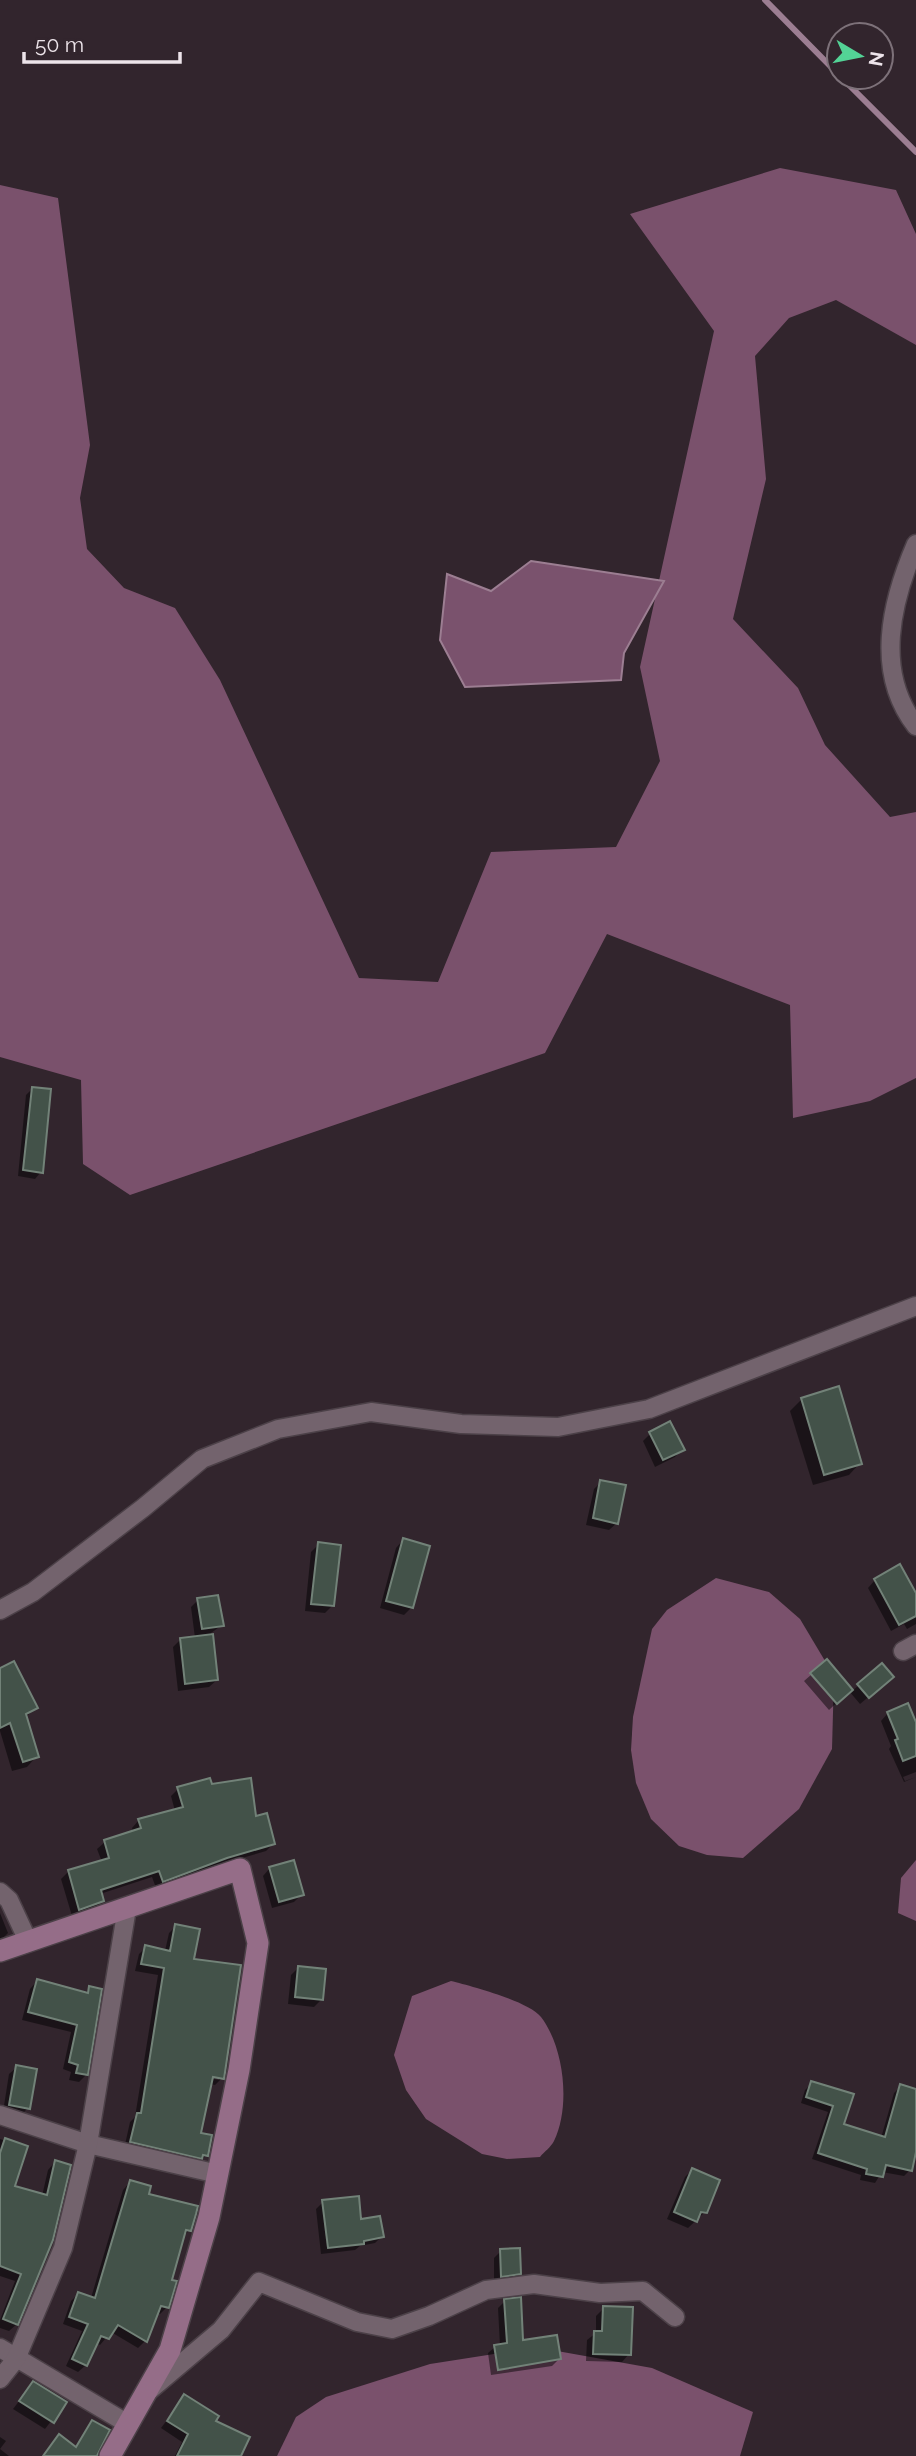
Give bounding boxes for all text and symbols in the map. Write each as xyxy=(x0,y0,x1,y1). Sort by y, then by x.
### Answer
scale bar xyxy=(24,21,180,65)
north arrow xyxy=(825,21,895,91)
text: 50 m xyxy=(35,32,84,57)
text: N xyxy=(865,50,889,68)

